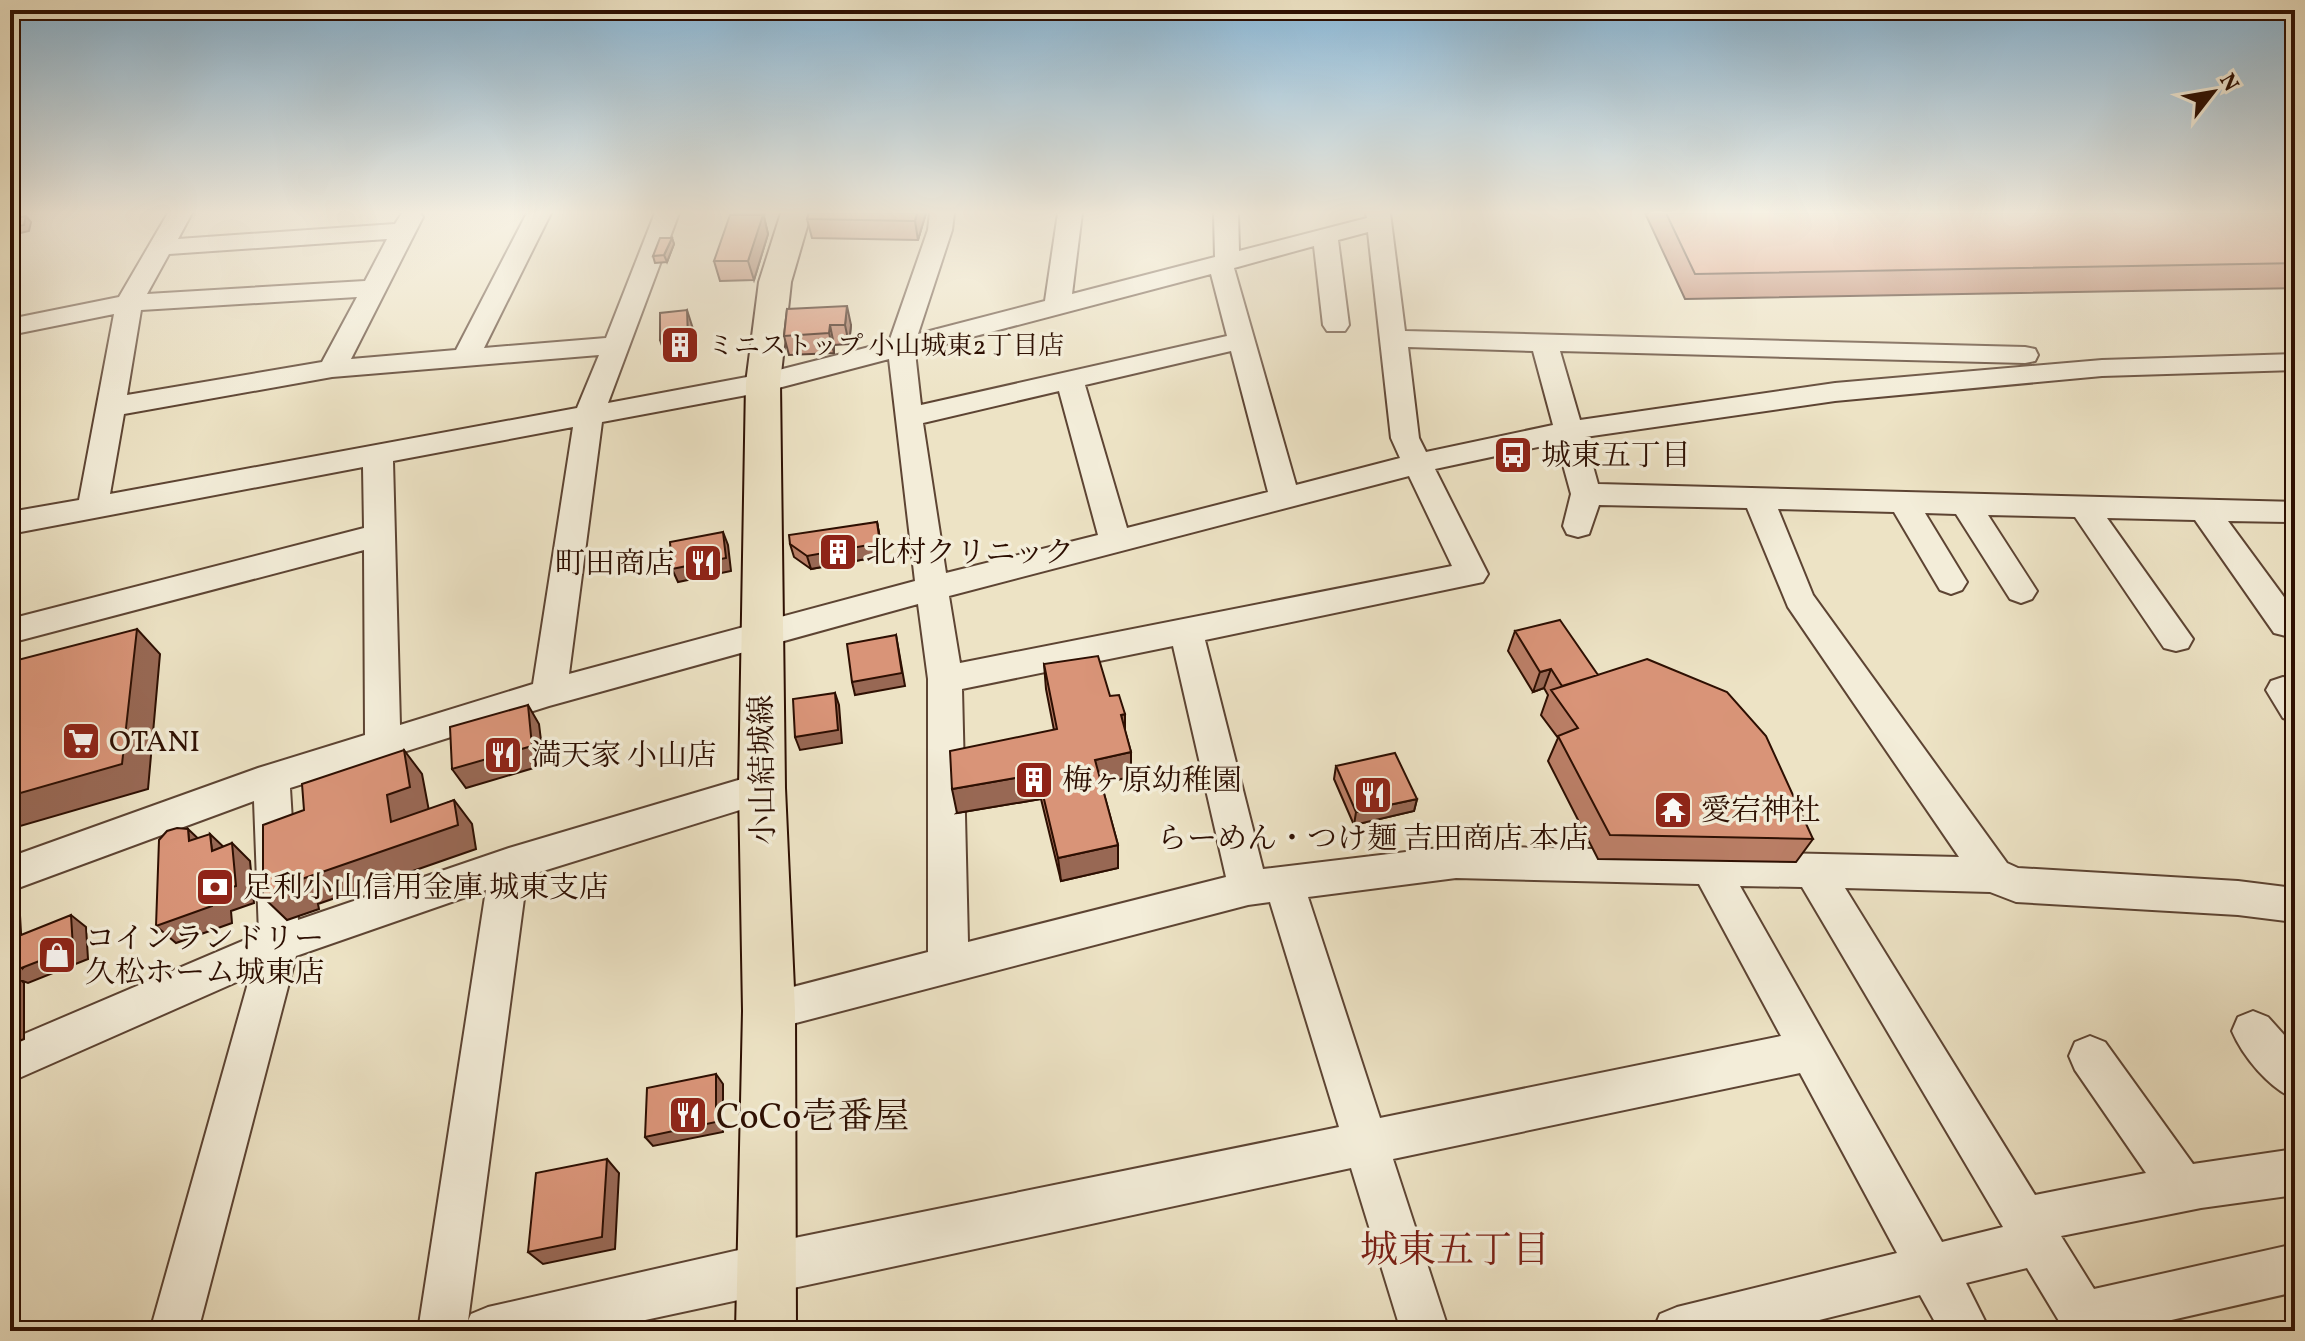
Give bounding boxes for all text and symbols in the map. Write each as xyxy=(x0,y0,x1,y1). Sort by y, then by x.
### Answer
north arrow xyxy=(2173,52,2253,132)
text: N xyxy=(2211,68,2245,98)
building icon: ミニストップ 小山城東2丁目店 xyxy=(659,324,701,366)
place label: ミニストップ 小山城東2丁目店 xyxy=(708,329,1064,365)
bus stop icon: 城東五丁目 xyxy=(1492,434,1534,476)
place label: 城東五丁目 xyxy=(1541,436,1691,478)
building icon: 北村クリニック xyxy=(817,531,859,573)
place label: 北村クリニック xyxy=(866,533,1074,575)
restaurant icon: 町田商店 xyxy=(682,542,724,584)
place label: 町田商店 xyxy=(555,544,675,586)
street label: 小山結城線 xyxy=(742,695,786,845)
supermarket icon: OTANI xyxy=(60,720,102,762)
place label: OTANI xyxy=(109,722,200,764)
restaurant icon: 満天家 小山店 xyxy=(482,734,524,776)
place label: 満天家 小山店 xyxy=(531,736,717,778)
building icon: 梅ヶ原幼稚園 xyxy=(1013,759,1055,801)
place label: 梅ヶ原幼稚園 xyxy=(1062,761,1242,803)
restaurant icon: らーめん・つけ麺 吉田商店 本店 xyxy=(1352,774,1394,816)
temple icon: 愛宕神社 xyxy=(1652,789,1694,831)
place label: 愛宕神社 xyxy=(1701,791,1821,833)
place label: らーめん・つけ麺 吉田商店 本店 xyxy=(1157,819,1589,861)
bank icon: 足利小山信用金庫 城東支店 xyxy=(194,866,236,908)
place label: 足利小山信用金庫 城東支店 xyxy=(243,868,609,910)
place label: コインランドリー 久松ホーム城東店 xyxy=(85,919,325,995)
shop icon: コインランドリー 久松ホーム城東店 xyxy=(36,934,78,976)
restaurant icon: CoCo壱番屋 xyxy=(667,1094,709,1136)
place label: CoCo壱番屋 xyxy=(716,1094,909,1144)
district label: 城東五丁目 xyxy=(1360,1226,1550,1279)

